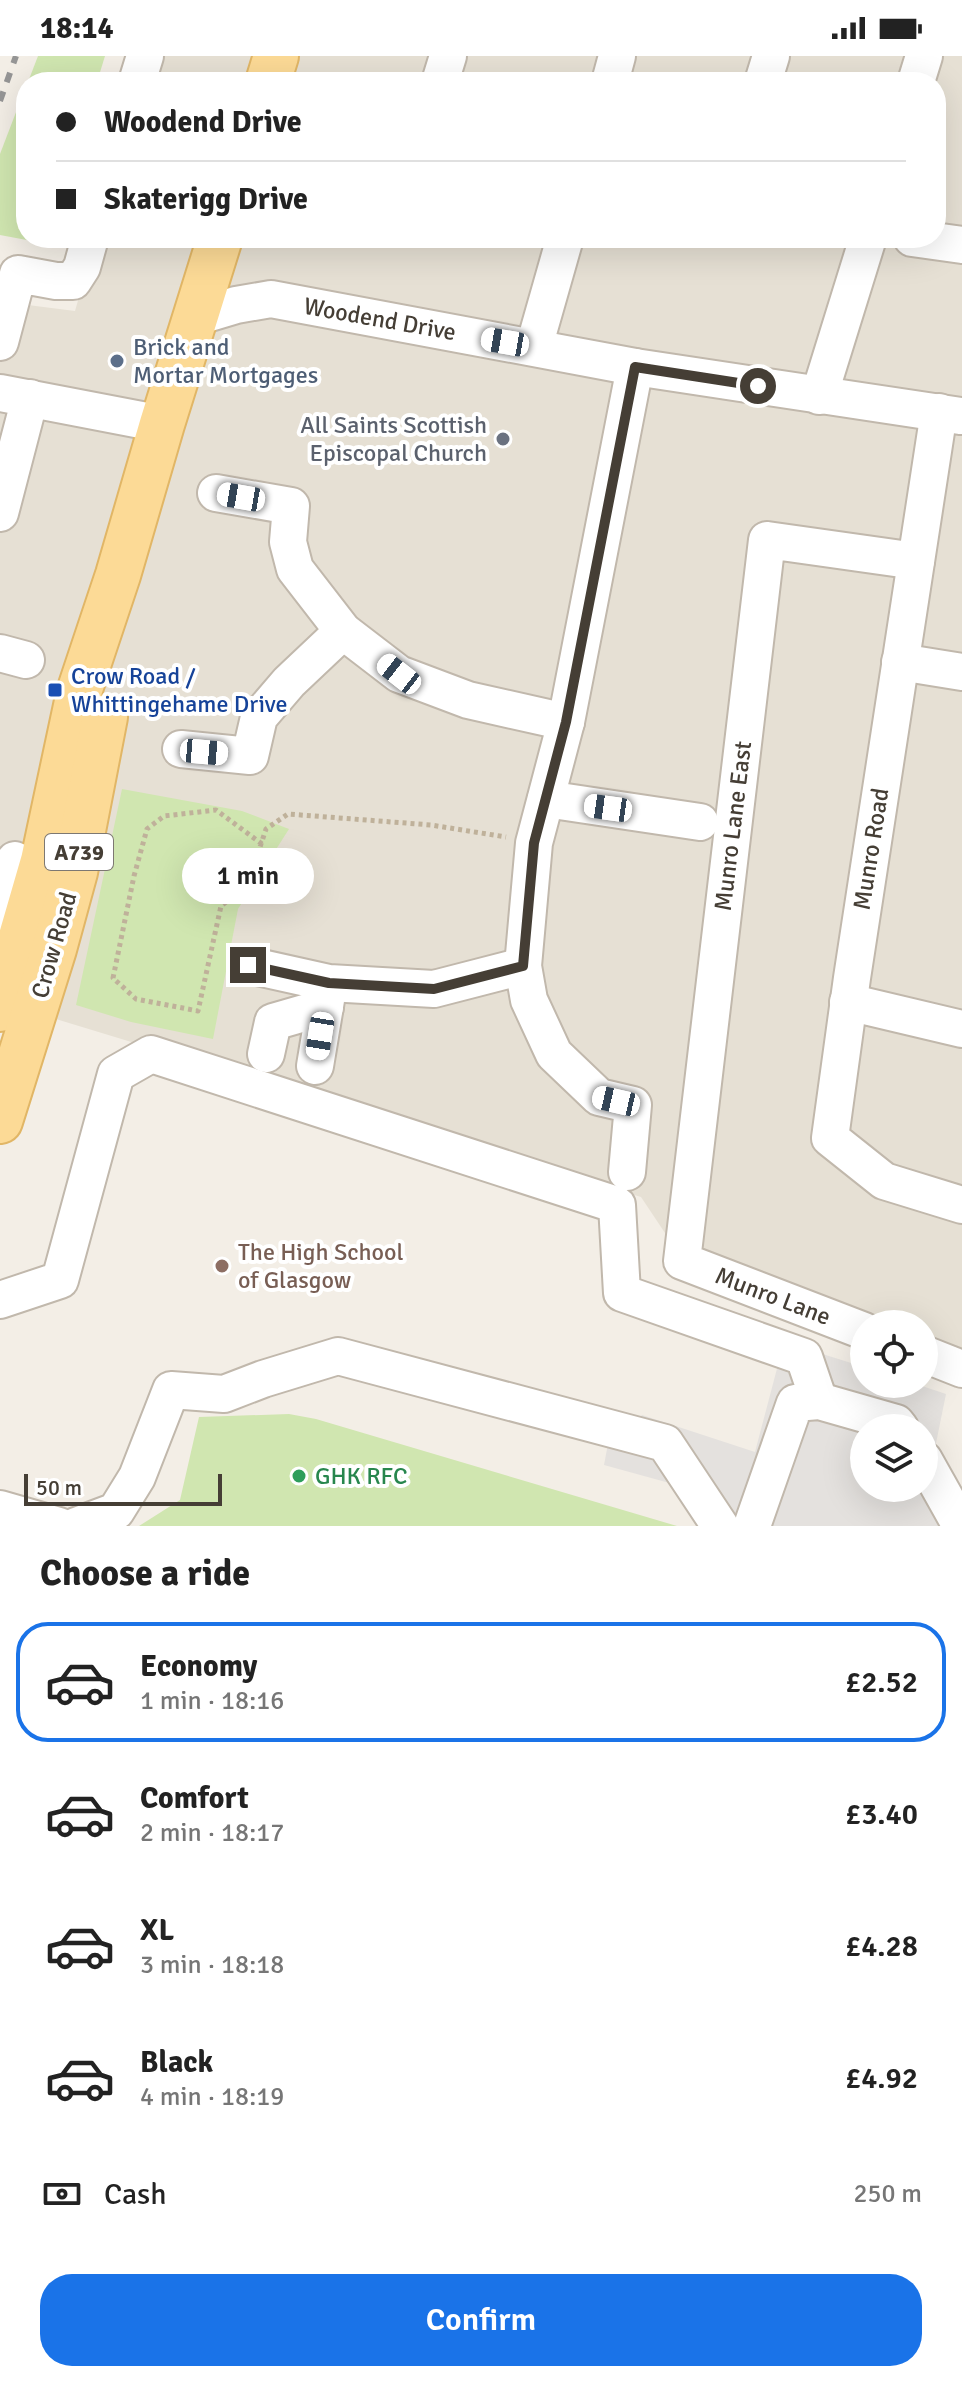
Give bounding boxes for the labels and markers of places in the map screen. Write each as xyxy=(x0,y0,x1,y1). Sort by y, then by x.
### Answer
place label: Brick and Mortar Mortgages xyxy=(133,332,318,390)
marker: Brick and Mortar Mortgages xyxy=(108,352,126,370)
place label: All Saints Scottish Episcopal Church xyxy=(300,410,487,468)
marker: All Saints Scottish Episcopal Church xyxy=(494,430,512,448)
place label: Crow Road / Whittingehame Drive xyxy=(71,661,287,719)
marker: Crow Road / Whittingehame Drive xyxy=(46,681,64,699)
place label: The High School of Glasgow xyxy=(238,1237,404,1295)
marker: The High School of Glasgow xyxy=(213,1257,231,1275)
place label: GHK RFC xyxy=(315,1461,408,1491)
marker: GHK RFC xyxy=(290,1467,308,1485)

